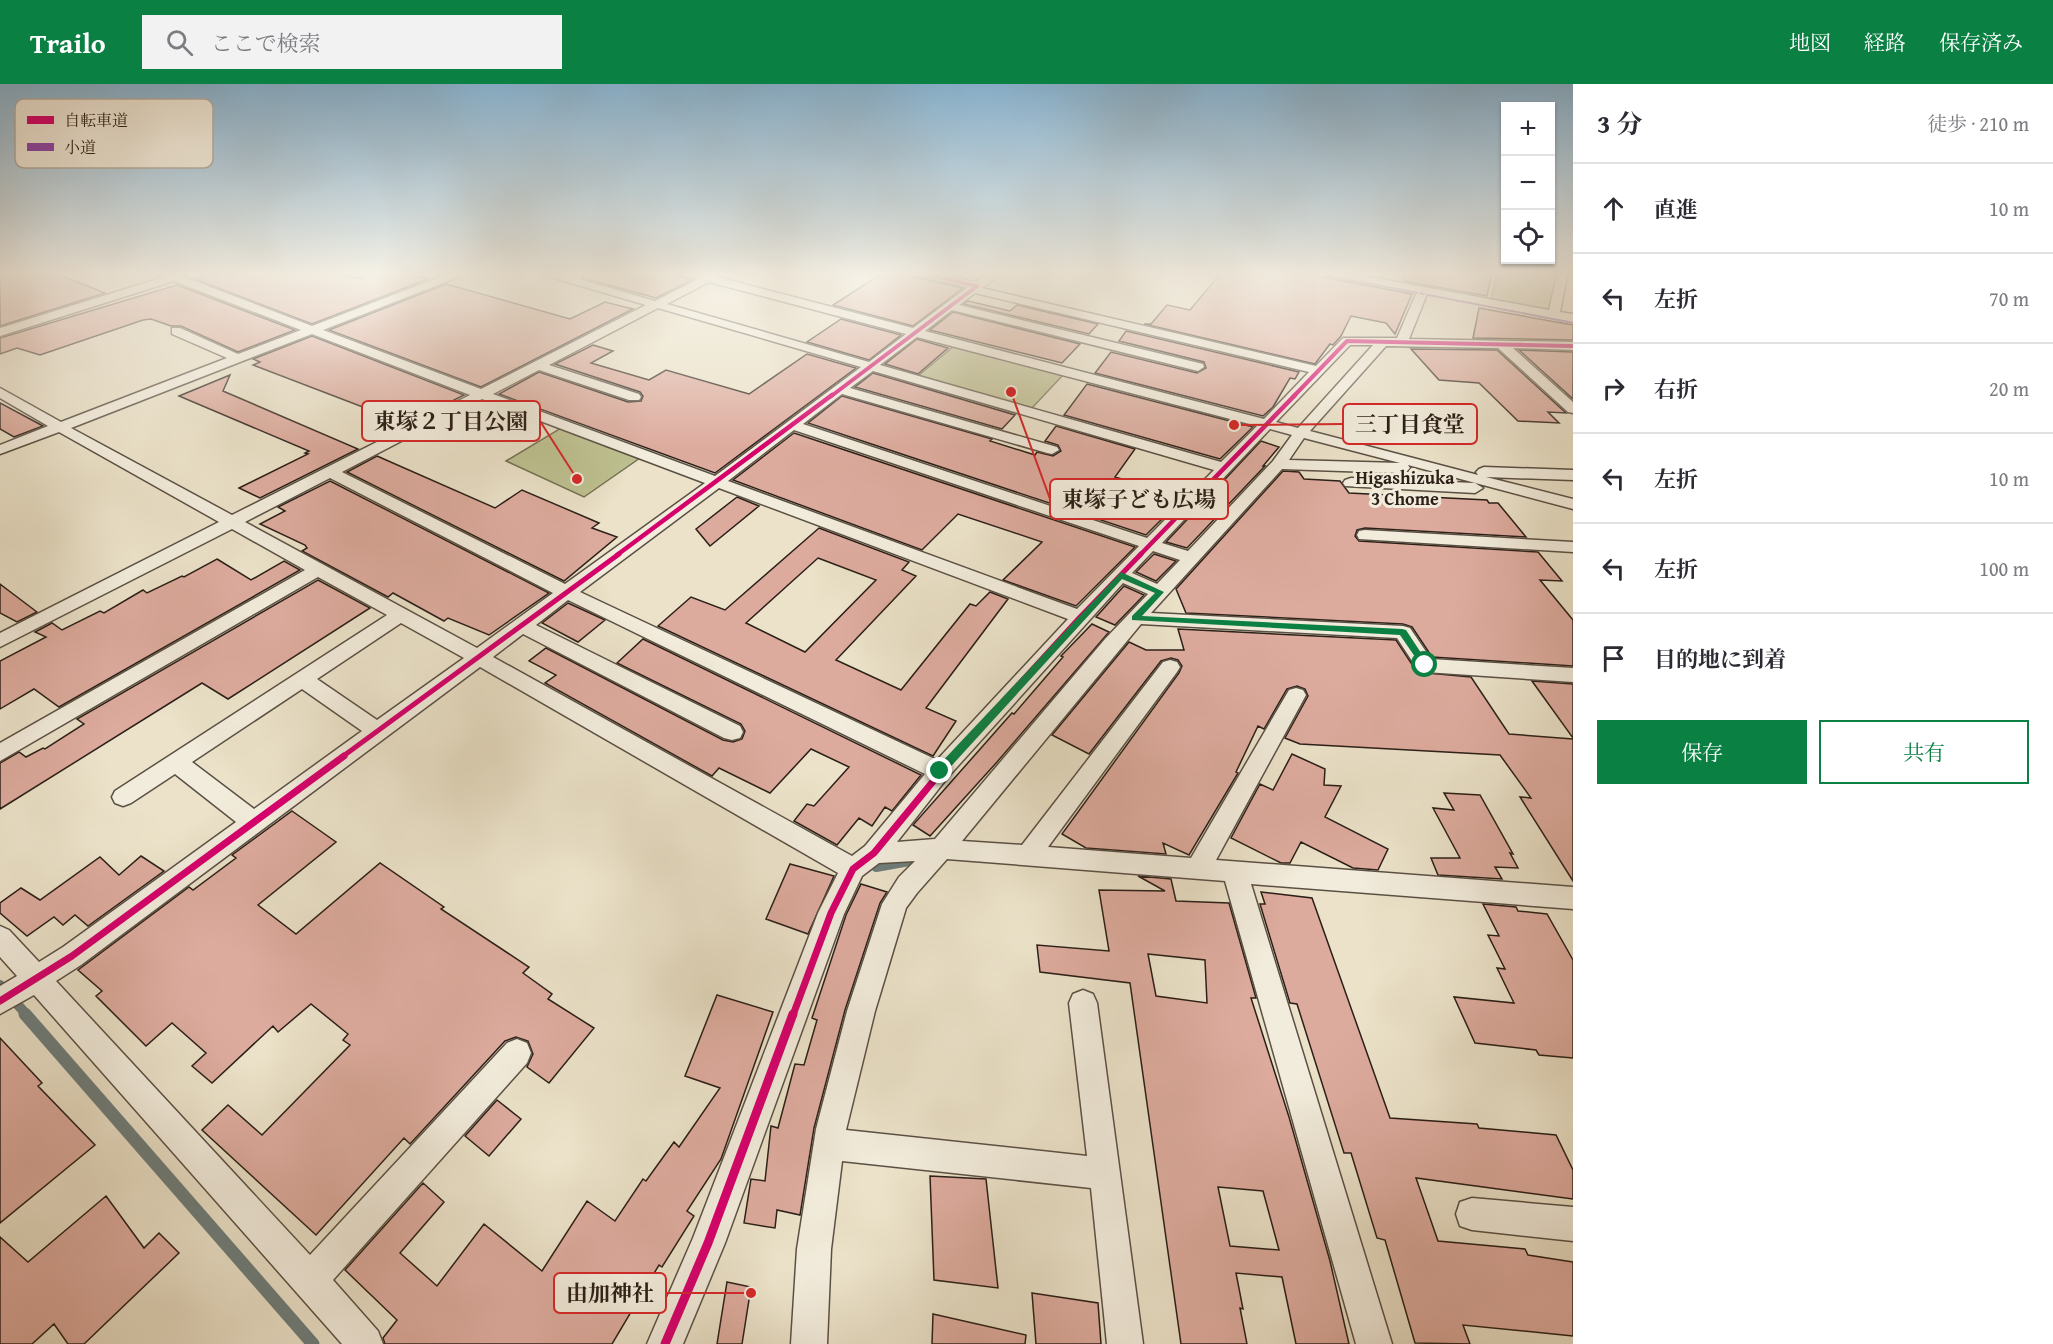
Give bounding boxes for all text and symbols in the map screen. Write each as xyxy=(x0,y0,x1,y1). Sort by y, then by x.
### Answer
search box xyxy=(142,15,562,69)
text: Trailo xyxy=(30,22,106,63)
icon: search xyxy=(163,26,196,59)
text: ここで検索 xyxy=(211,27,321,59)
text: 地図 xyxy=(1789,27,1831,58)
text: 経路 xyxy=(1864,27,1906,58)
text: 保存済み xyxy=(1939,27,2023,58)
legend xyxy=(15,99,213,168)
map controls xyxy=(1501,102,1555,264)
button: + xyxy=(1501,102,1555,156)
text: 3 分 xyxy=(1597,104,1642,143)
text: 自転車道 xyxy=(64,108,128,132)
text: 徒歩 · 210 m xyxy=(1927,109,2029,138)
text: 小道 xyxy=(64,135,96,159)
button: − xyxy=(1501,156,1555,210)
icon: ahead xyxy=(1597,192,1630,225)
text: 直進 xyxy=(1654,193,1698,225)
text: 10 m xyxy=(1989,194,2029,223)
button: locate xyxy=(1501,210,1555,264)
icon: left xyxy=(1597,282,1630,315)
text: 左折 xyxy=(1654,283,1698,315)
text: 70 m xyxy=(1989,284,2029,313)
icon: right xyxy=(1597,372,1630,405)
text: 右折 xyxy=(1654,373,1698,405)
text: 20 m xyxy=(1989,374,2029,403)
callout: 東塚２丁目公園 xyxy=(362,401,540,441)
callout: 三丁目食堂 xyxy=(1343,404,1477,444)
text: 東塚２丁目公園 xyxy=(374,405,528,437)
text: 三丁目食堂 xyxy=(1355,408,1465,440)
icon: left xyxy=(1597,462,1630,495)
text: 左折 xyxy=(1654,463,1698,495)
district label: Higashizuka 3 Chome xyxy=(1355,464,1455,512)
text: 10 m xyxy=(1989,464,2029,493)
callout: 東塚子ども広場 xyxy=(1050,479,1228,519)
text: 東塚子ども広場 xyxy=(1062,483,1216,515)
icon: left xyxy=(1597,552,1630,585)
text: 左折 xyxy=(1654,553,1698,585)
text: 100 m xyxy=(1979,554,2029,583)
icon: arrive xyxy=(1597,642,1630,675)
text: 目的地に到着 xyxy=(1654,643,1786,675)
route start xyxy=(1411,651,1437,677)
button: 保存 xyxy=(1597,720,1807,784)
button: 共有 xyxy=(1819,720,2029,784)
route end xyxy=(926,757,952,783)
callout: 由加神社 xyxy=(554,1273,666,1313)
text: 由加神社 xyxy=(566,1277,654,1309)

